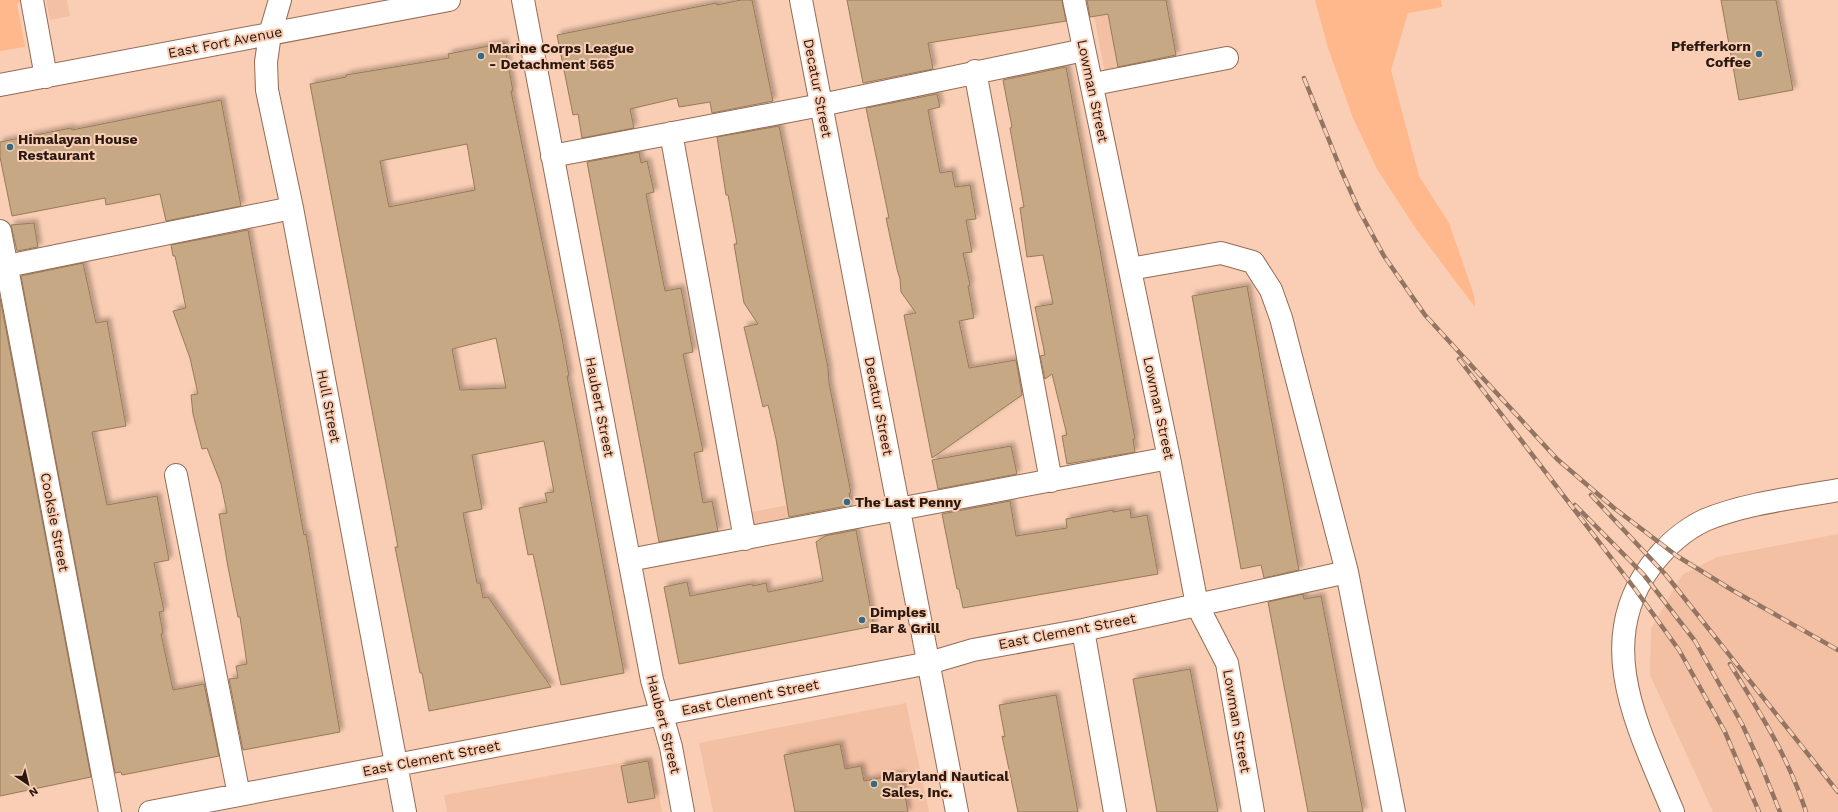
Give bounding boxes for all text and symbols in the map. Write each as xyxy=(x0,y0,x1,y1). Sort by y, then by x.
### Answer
street label: East Fort Avenue xyxy=(167,23,283,61)
street label: Decatur Street xyxy=(801,37,835,139)
street label: Lowman Street xyxy=(1074,38,1112,144)
place label: Pfefferkorn Coffee xyxy=(1671,38,1751,70)
place label: Marine Corps League - Detachment 565 xyxy=(489,40,634,72)
marker: Pfefferkorn Coffee xyxy=(1754,49,1764,59)
marker: Marine Corps League - Detachment 565 xyxy=(476,51,486,61)
place label: Himalayan House Restaurant xyxy=(18,131,138,163)
marker: Himalayan House Restaurant xyxy=(5,142,15,152)
street label: Decatur Street xyxy=(862,355,896,457)
street label: Lowman Street xyxy=(1140,355,1178,461)
street label: Haubert Street xyxy=(582,356,618,459)
street label: Hull Street xyxy=(314,368,344,444)
street label: Cooksie Street xyxy=(38,471,72,573)
place label: The Last Penny xyxy=(855,494,961,510)
marker: The Last Penny xyxy=(842,497,852,507)
place label: Dimples Bar & Grill xyxy=(870,604,940,636)
street label: East Clement Street xyxy=(997,610,1137,652)
marker: Dimples Bar & Grill xyxy=(857,615,867,625)
street label: Lowman Street xyxy=(1220,668,1254,774)
street label: Haubert Street xyxy=(644,673,684,775)
street label: East Clement Street xyxy=(680,676,820,718)
street label: East Clement Street xyxy=(361,737,501,779)
north arrow xyxy=(8,764,48,804)
place label: Maryland Nautical Sales, Inc. xyxy=(882,768,1009,800)
marker: Maryland Nautical Sales, Inc. xyxy=(869,779,879,789)
text: N xyxy=(26,784,41,799)

